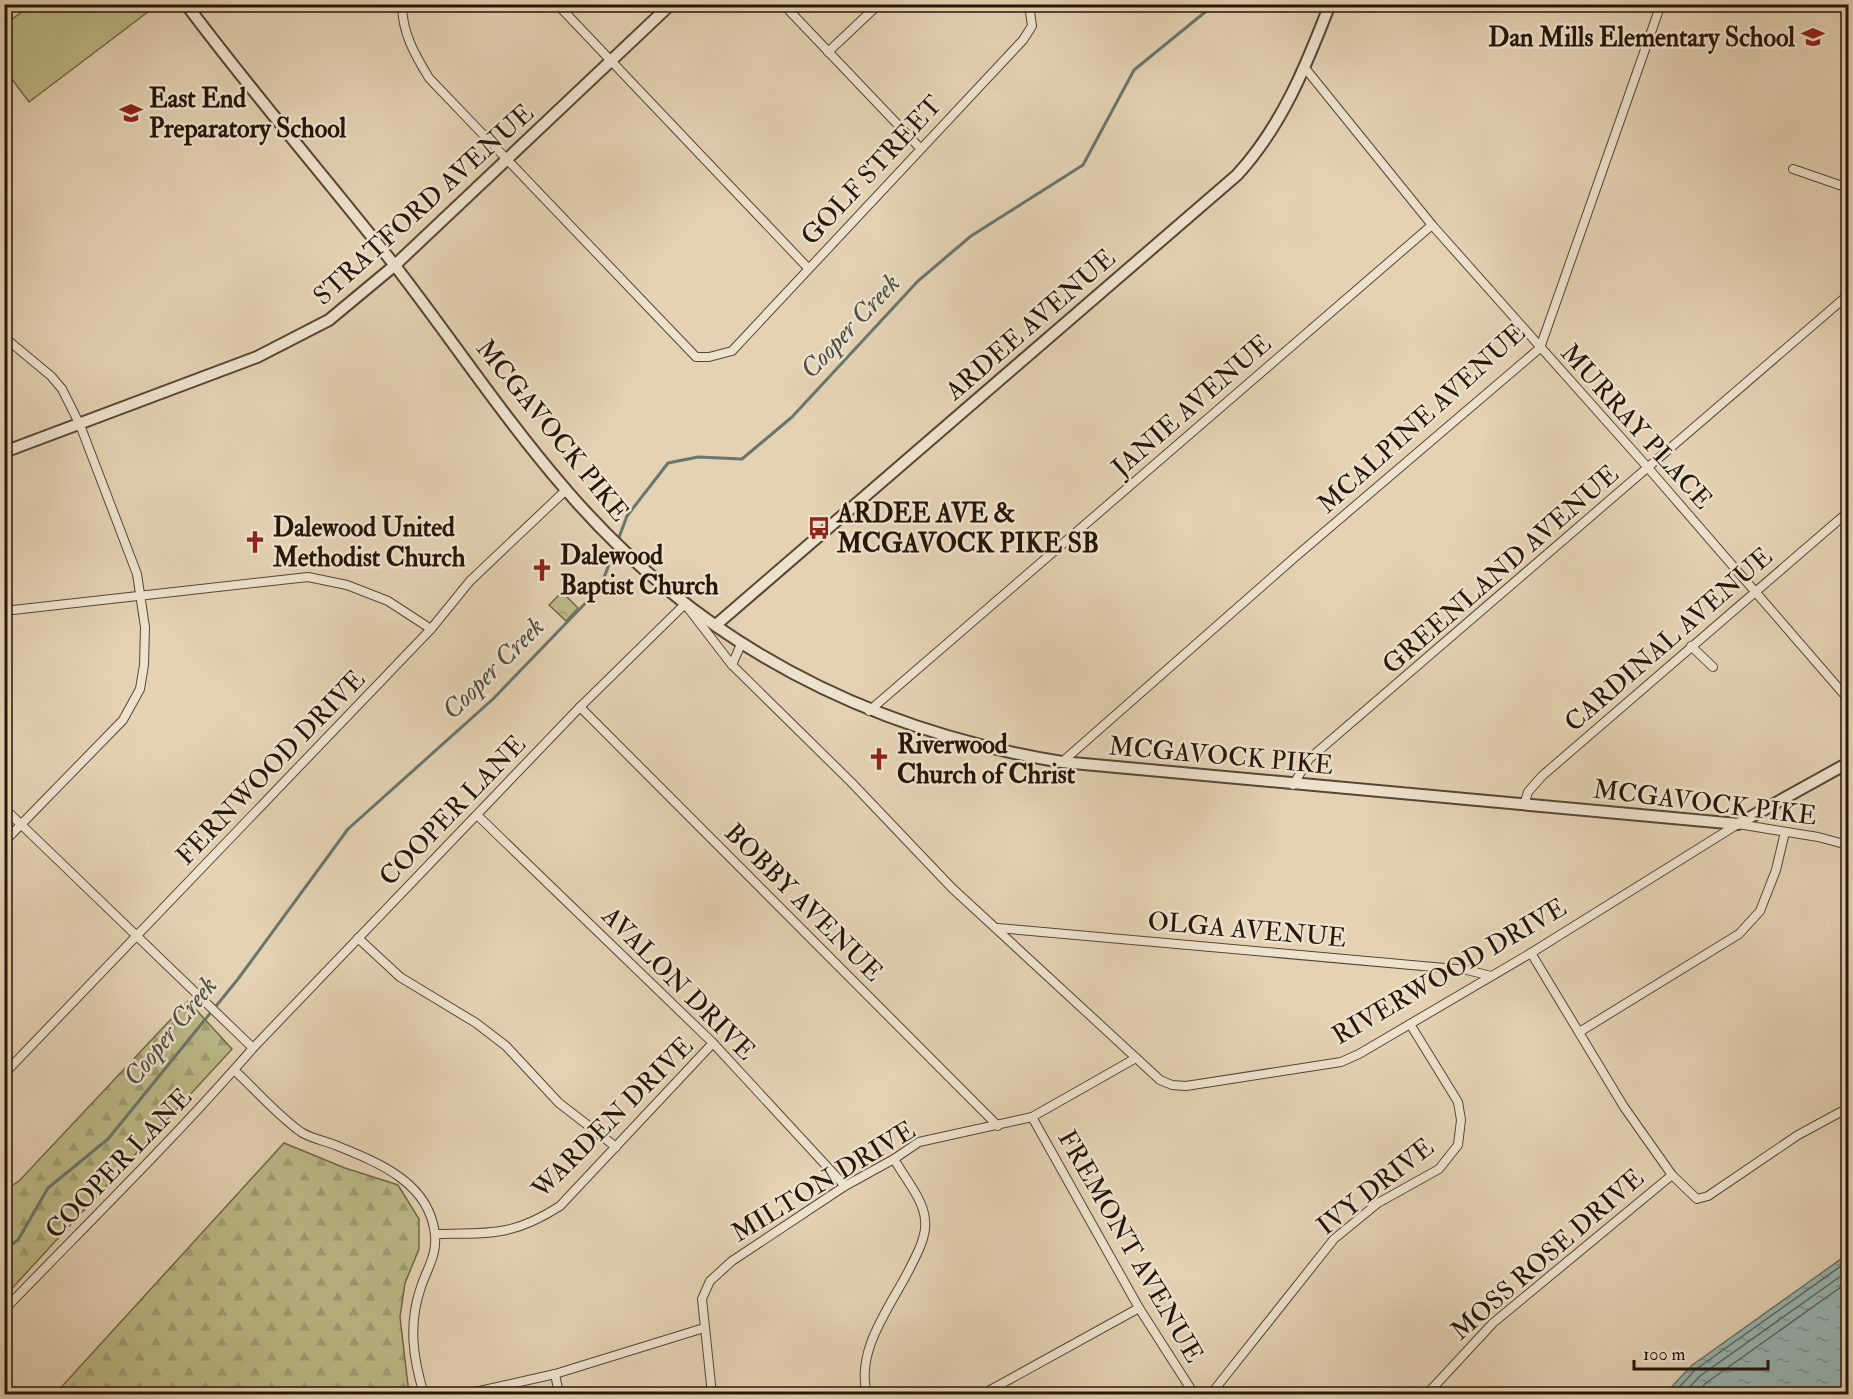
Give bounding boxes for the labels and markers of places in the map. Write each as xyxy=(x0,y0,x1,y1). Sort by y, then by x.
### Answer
place label: Dan Mills Elementary School xyxy=(1488,22,1795,55)
school or university icon: Dan Mills Elementary School xyxy=(1800,24,1826,50)
place label: East End Preparatory School xyxy=(149,83,347,146)
school or university icon: East End Preparatory School xyxy=(118,100,144,126)
place label: ARDEE AVE & MCGAVOCK PIKE SB xyxy=(836,498,1099,560)
place label: Dalewood United Methodist Church xyxy=(272,512,466,574)
bus stop icon: ARDEE AVE & MCGAVOCK PIKE SB xyxy=(806,515,832,541)
church icon: Dalewood United Methodist Church xyxy=(242,529,268,555)
place label: Dalewood Baptist Church xyxy=(560,540,719,603)
church icon: Dalewood Baptist Church xyxy=(529,557,555,583)
place label: Riverwood Church of Christ xyxy=(897,729,1076,791)
church icon: Riverwood Church of Christ xyxy=(866,746,892,772)

